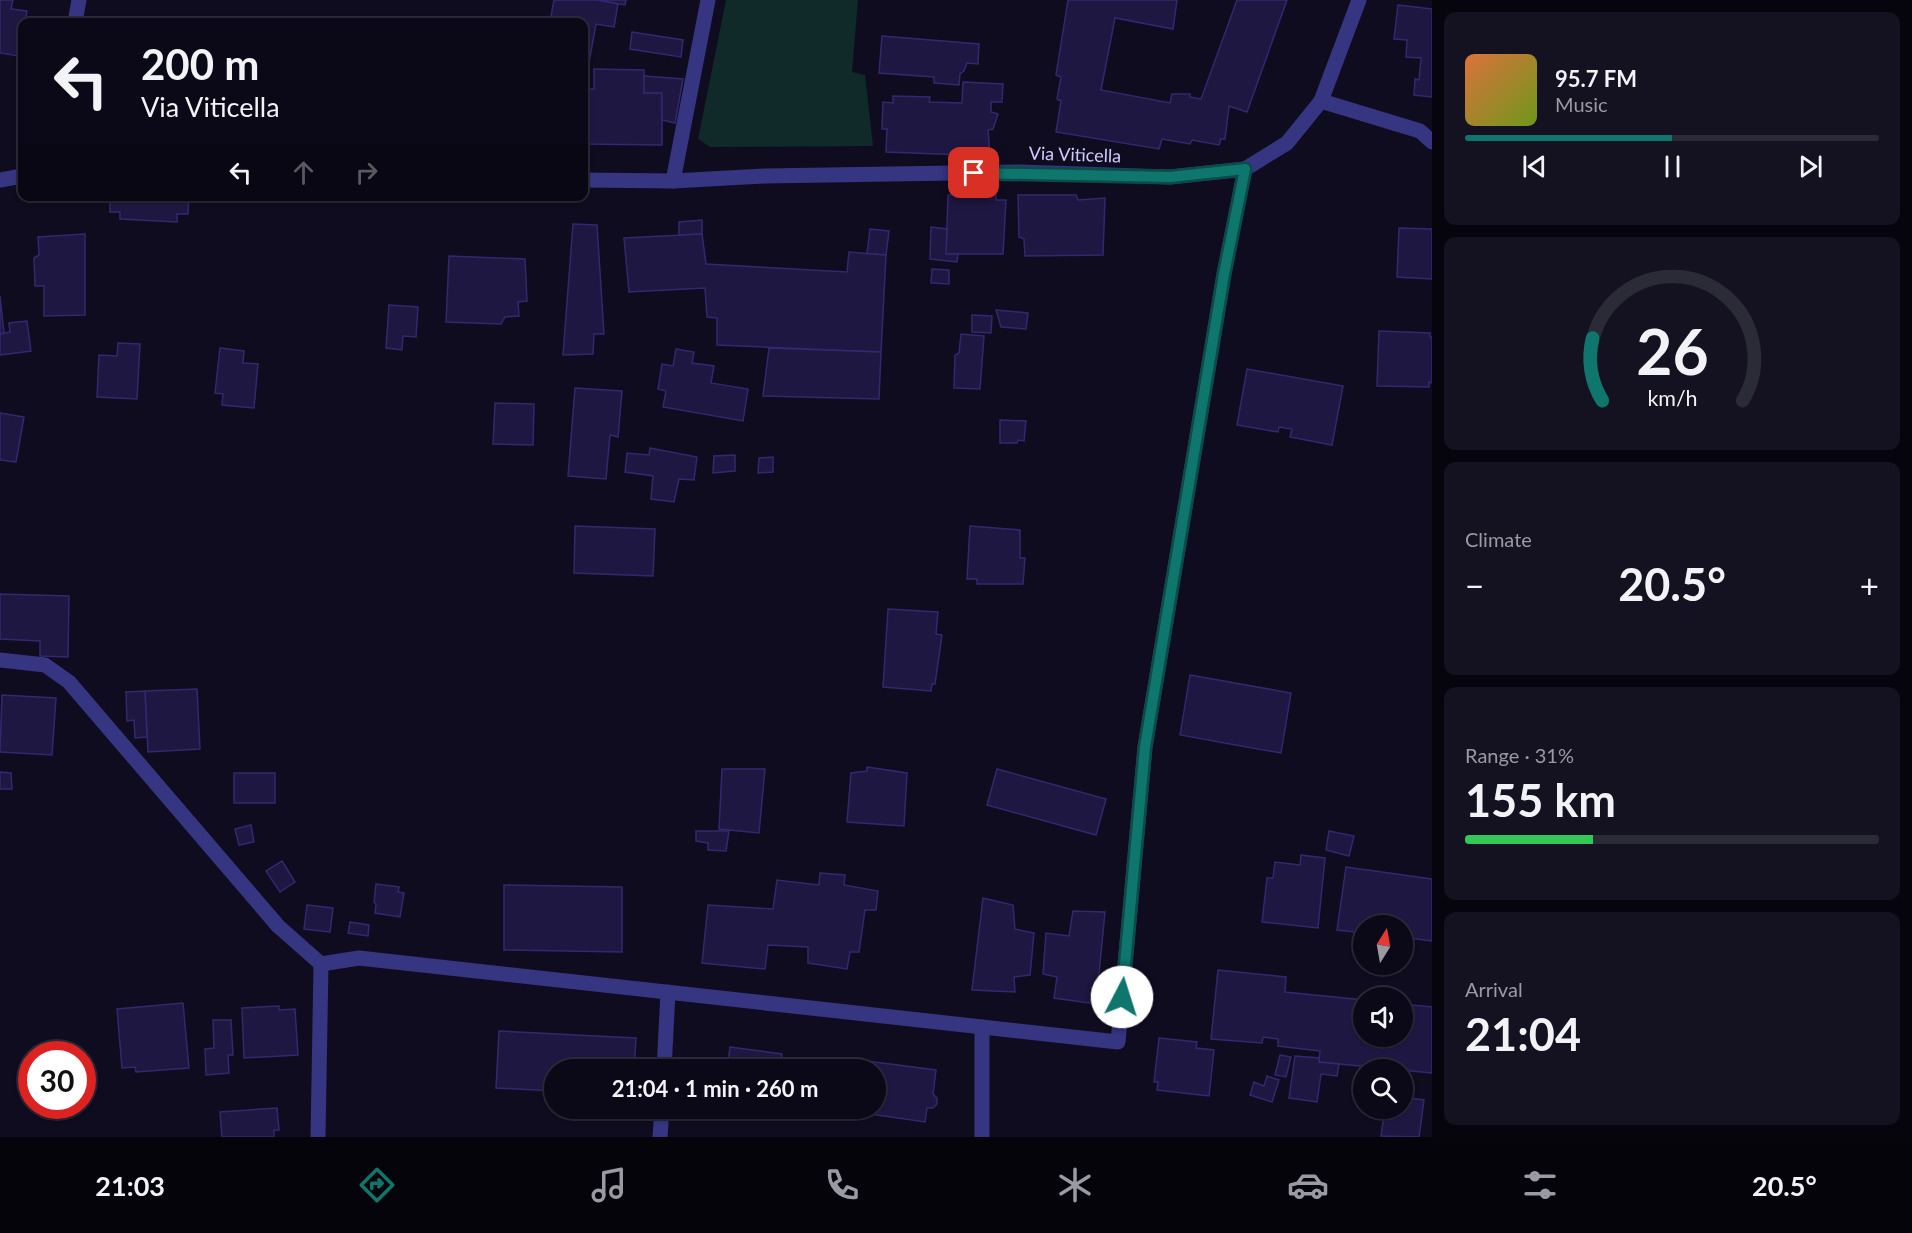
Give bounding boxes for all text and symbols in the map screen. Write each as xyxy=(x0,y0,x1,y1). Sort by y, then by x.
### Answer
text: 200 m xyxy=(141,39,259,89)
icon: left xyxy=(42,42,120,120)
text: 95.7 FM xyxy=(1555,65,1637,92)
text: Via Viticella xyxy=(141,90,280,123)
text: Music xyxy=(1555,92,1608,116)
street label: Via Viticella xyxy=(1028,141,1122,167)
pin xyxy=(948,147,999,198)
icon: previous xyxy=(1518,150,1551,183)
icon: pause xyxy=(1656,150,1689,183)
icon: next xyxy=(1794,150,1827,183)
icon: left xyxy=(224,156,257,189)
icon: ahead xyxy=(287,156,320,189)
icon: right xyxy=(350,156,383,189)
icon: arrive xyxy=(957,156,990,189)
text: 26 xyxy=(1636,313,1708,388)
text: km/h xyxy=(1647,385,1697,411)
text: Climate xyxy=(1465,527,1532,551)
text: 20.5° xyxy=(1618,557,1726,611)
text: − xyxy=(1465,565,1484,605)
text: + xyxy=(1860,565,1879,605)
text: Range · 31% xyxy=(1465,743,1574,767)
text: 155 km xyxy=(1465,773,1616,827)
north arrow xyxy=(1353,915,1413,975)
map controls xyxy=(1353,915,1413,1119)
position arrow xyxy=(1090,965,1154,1029)
text: Arrival xyxy=(1465,977,1523,1001)
button: sound xyxy=(1353,987,1413,1047)
text: 21:04 xyxy=(1465,1007,1581,1061)
speed limit sign: 30 xyxy=(18,1041,96,1119)
button: search xyxy=(1353,1059,1413,1119)
text: 21:04 · 1 min · 260 m xyxy=(612,1075,818,1102)
icon: directions xyxy=(356,1164,398,1206)
icon: music xyxy=(588,1164,630,1206)
icon: phone xyxy=(821,1164,863,1206)
icon: climate xyxy=(1054,1164,1096,1206)
icon: car xyxy=(1287,1164,1329,1206)
icon: filters xyxy=(1519,1164,1561,1206)
text: 21:03 xyxy=(95,1169,165,1202)
text: 20.5° xyxy=(1752,1169,1817,1202)

